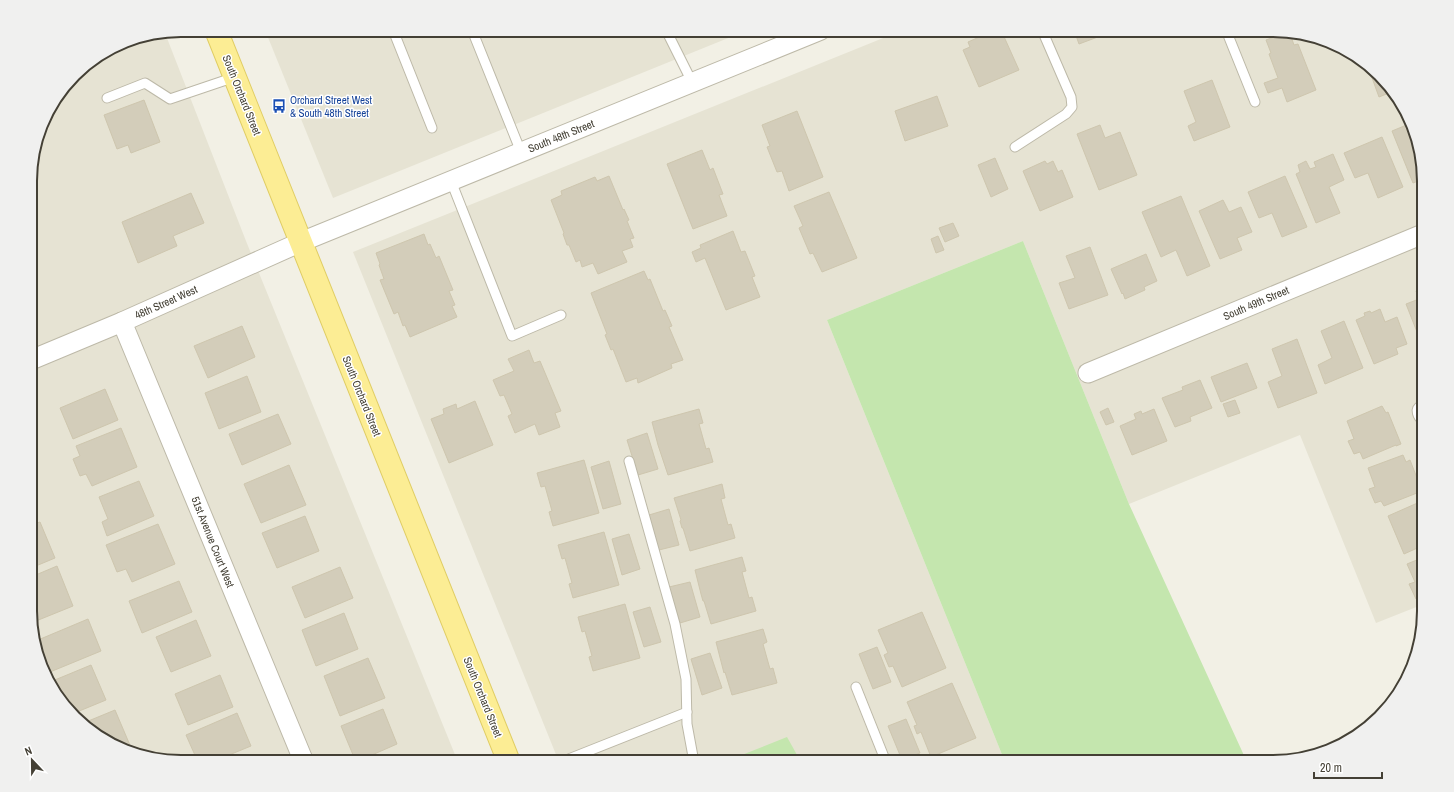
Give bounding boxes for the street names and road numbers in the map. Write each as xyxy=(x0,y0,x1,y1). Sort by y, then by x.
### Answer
street label: South Orchard Street xyxy=(220,53,265,138)
street label: South 48th Street xyxy=(526,116,597,156)
street label: 48th Street West xyxy=(133,282,200,322)
street label: South 49th Street xyxy=(1221,283,1292,323)
street label: South Orchard Street xyxy=(340,354,385,439)
street label: 51st Avenue Court West xyxy=(188,494,238,590)
street label: South Orchard Street xyxy=(461,655,506,740)

